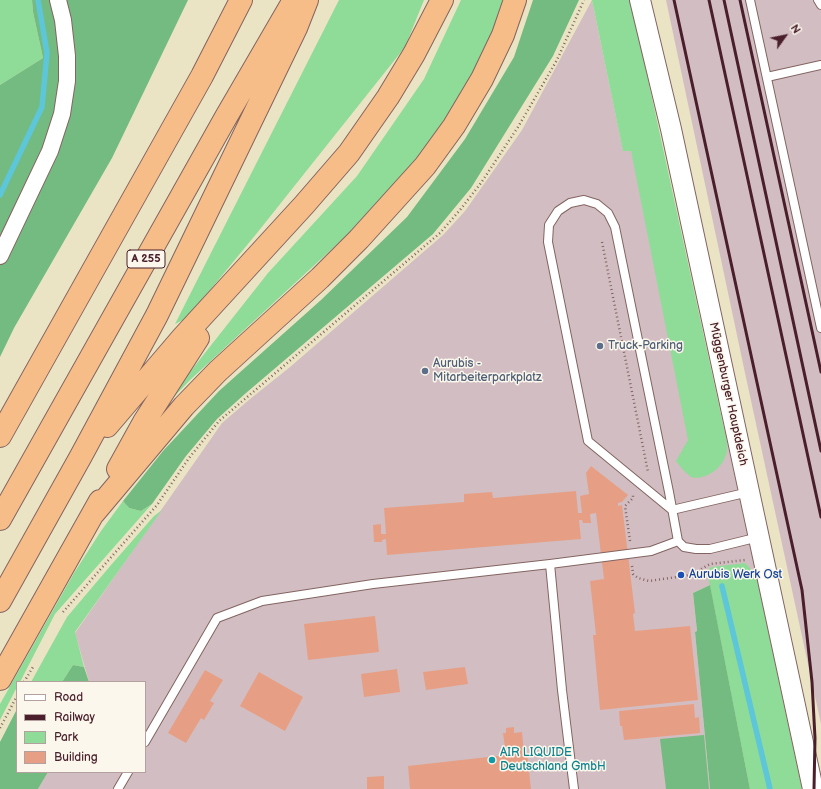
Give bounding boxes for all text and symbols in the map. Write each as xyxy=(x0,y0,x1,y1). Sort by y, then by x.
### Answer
north arrow xyxy=(765,16,805,56)
text: N xyxy=(788,22,803,36)
road number: A 255 xyxy=(127,250,165,268)
street label: Müggenburger Hauptdeich xyxy=(706,321,750,467)
place label: Truck-Parking xyxy=(608,339,683,353)
marker: Truck-Parking xyxy=(595,341,605,351)
place label: Aurubis - Mitarbeiterparkplatz xyxy=(433,357,542,385)
marker: Aurubis - Mitarbeiterparkplatz xyxy=(420,366,430,376)
place label: Aurubis Werk Ost xyxy=(689,568,782,582)
marker: Aurubis Werk Ost xyxy=(676,570,686,580)
legend xyxy=(16,681,146,773)
text: Road xyxy=(54,690,83,705)
text: Railway xyxy=(54,710,95,725)
text: Park xyxy=(54,730,78,745)
place label: AIR LIQUIDE Deutschland GmbH xyxy=(500,746,606,774)
text: Building xyxy=(54,750,98,765)
marker: AIR LIQUIDE Deutschland GmbH xyxy=(487,755,497,765)

